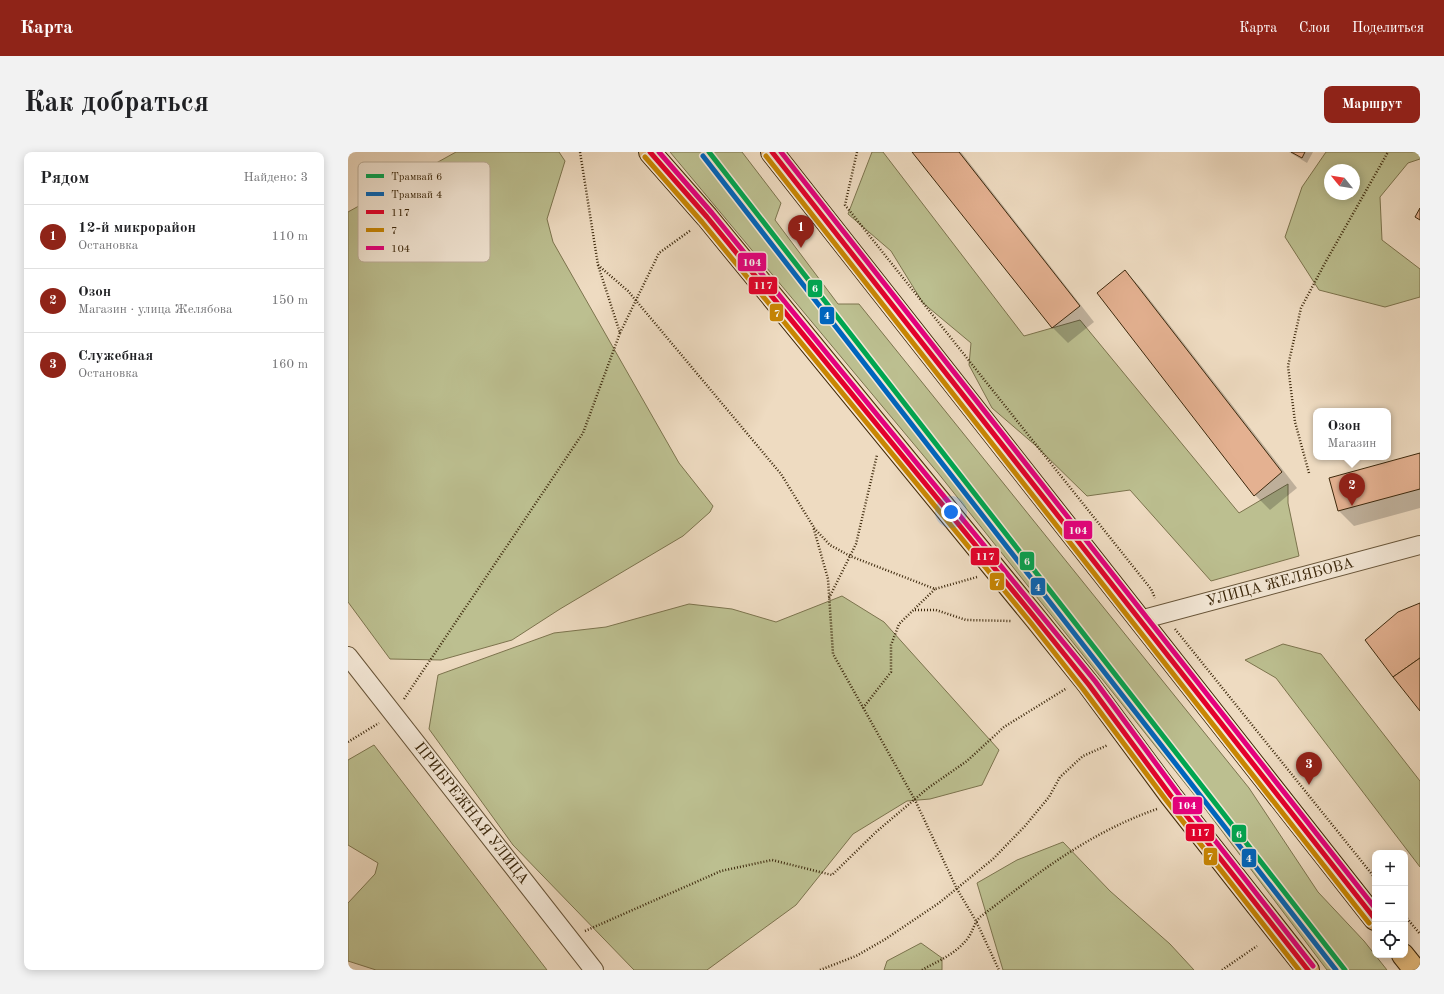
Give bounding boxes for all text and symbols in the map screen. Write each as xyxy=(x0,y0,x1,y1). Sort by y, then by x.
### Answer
text: Карта xyxy=(20,19,73,38)
text: Карта xyxy=(1239,21,1277,35)
text: Слои xyxy=(1299,21,1330,35)
text: Поделиться xyxy=(1352,21,1424,35)
button: Маршрут xyxy=(1324,86,1420,123)
text: Как добраться xyxy=(24,90,209,118)
legend xyxy=(358,162,490,262)
north arrow xyxy=(1324,164,1360,200)
text: Рядом xyxy=(40,170,89,187)
text: Найдено: 3 xyxy=(244,171,308,184)
text: Трамвай 6 xyxy=(391,172,442,183)
text: Трамвай 4 xyxy=(391,190,442,201)
text: 117 xyxy=(391,208,410,219)
pin: 1 xyxy=(788,215,814,248)
text: 12-й микрорайон xyxy=(78,221,196,236)
text: 7 xyxy=(391,226,397,237)
text: 1 xyxy=(49,230,57,243)
text: 110 m xyxy=(271,230,308,243)
text: Остановка xyxy=(78,239,138,252)
text: 104 xyxy=(391,244,410,255)
line badge: 104 xyxy=(737,252,767,272)
text: 104 xyxy=(742,258,762,269)
line badge: 117 xyxy=(748,276,778,295)
line badge: 6 xyxy=(807,279,823,298)
text: 117 xyxy=(753,281,773,292)
text: 6 xyxy=(812,284,818,295)
text: Озон xyxy=(78,285,111,300)
text: 2 xyxy=(49,294,57,307)
text: 150 m xyxy=(271,294,308,307)
text: Магазин · улица Желябова xyxy=(78,303,233,316)
line badge: 7 xyxy=(769,303,784,322)
line badge: 4 xyxy=(819,306,835,325)
text: 7 xyxy=(774,309,780,320)
text: 4 xyxy=(824,311,830,322)
text: Служебная xyxy=(78,349,153,364)
text: 3 xyxy=(49,358,57,371)
text: 160 m xyxy=(271,358,308,371)
text: Остановка xyxy=(78,367,138,380)
popup xyxy=(1313,408,1391,460)
text: Озон xyxy=(1328,419,1361,434)
text: Магазин xyxy=(1328,437,1376,450)
pin: 2 xyxy=(1339,473,1365,506)
your location xyxy=(941,502,961,522)
line badge: 104 xyxy=(1063,520,1093,540)
text: 104 xyxy=(1068,526,1088,537)
line badge: 117 xyxy=(970,547,1000,566)
line badge: 6 xyxy=(1019,551,1035,571)
text: 117 xyxy=(975,552,995,563)
street label: УЛИЦА ЖЕЛЯБОВА xyxy=(1205,555,1356,609)
text: 6 xyxy=(1024,557,1030,568)
line badge: 7 xyxy=(989,572,1005,591)
line badge: 4 xyxy=(1030,577,1046,596)
text: 7 xyxy=(994,578,1000,589)
text: 4 xyxy=(1035,583,1041,594)
street label: ПРИБРЕЖНАЯ УЛИЦА xyxy=(411,740,532,888)
pin: 3 xyxy=(1296,752,1322,785)
line badge: 104 xyxy=(1172,796,1203,815)
text: 104 xyxy=(1177,801,1197,812)
line badge: 117 xyxy=(1185,823,1215,842)
line badge: 6 xyxy=(1231,824,1247,843)
text: 117 xyxy=(1190,828,1210,839)
text: 6 xyxy=(1236,830,1242,841)
line badge: 7 xyxy=(1203,847,1218,866)
line badge: 4 xyxy=(1241,848,1257,868)
map controls xyxy=(1372,850,1408,958)
button: + xyxy=(1372,850,1408,886)
text: 7 xyxy=(1207,852,1213,863)
text: 4 xyxy=(1246,854,1252,865)
button: − xyxy=(1372,886,1408,922)
button: locate xyxy=(1372,922,1408,958)

